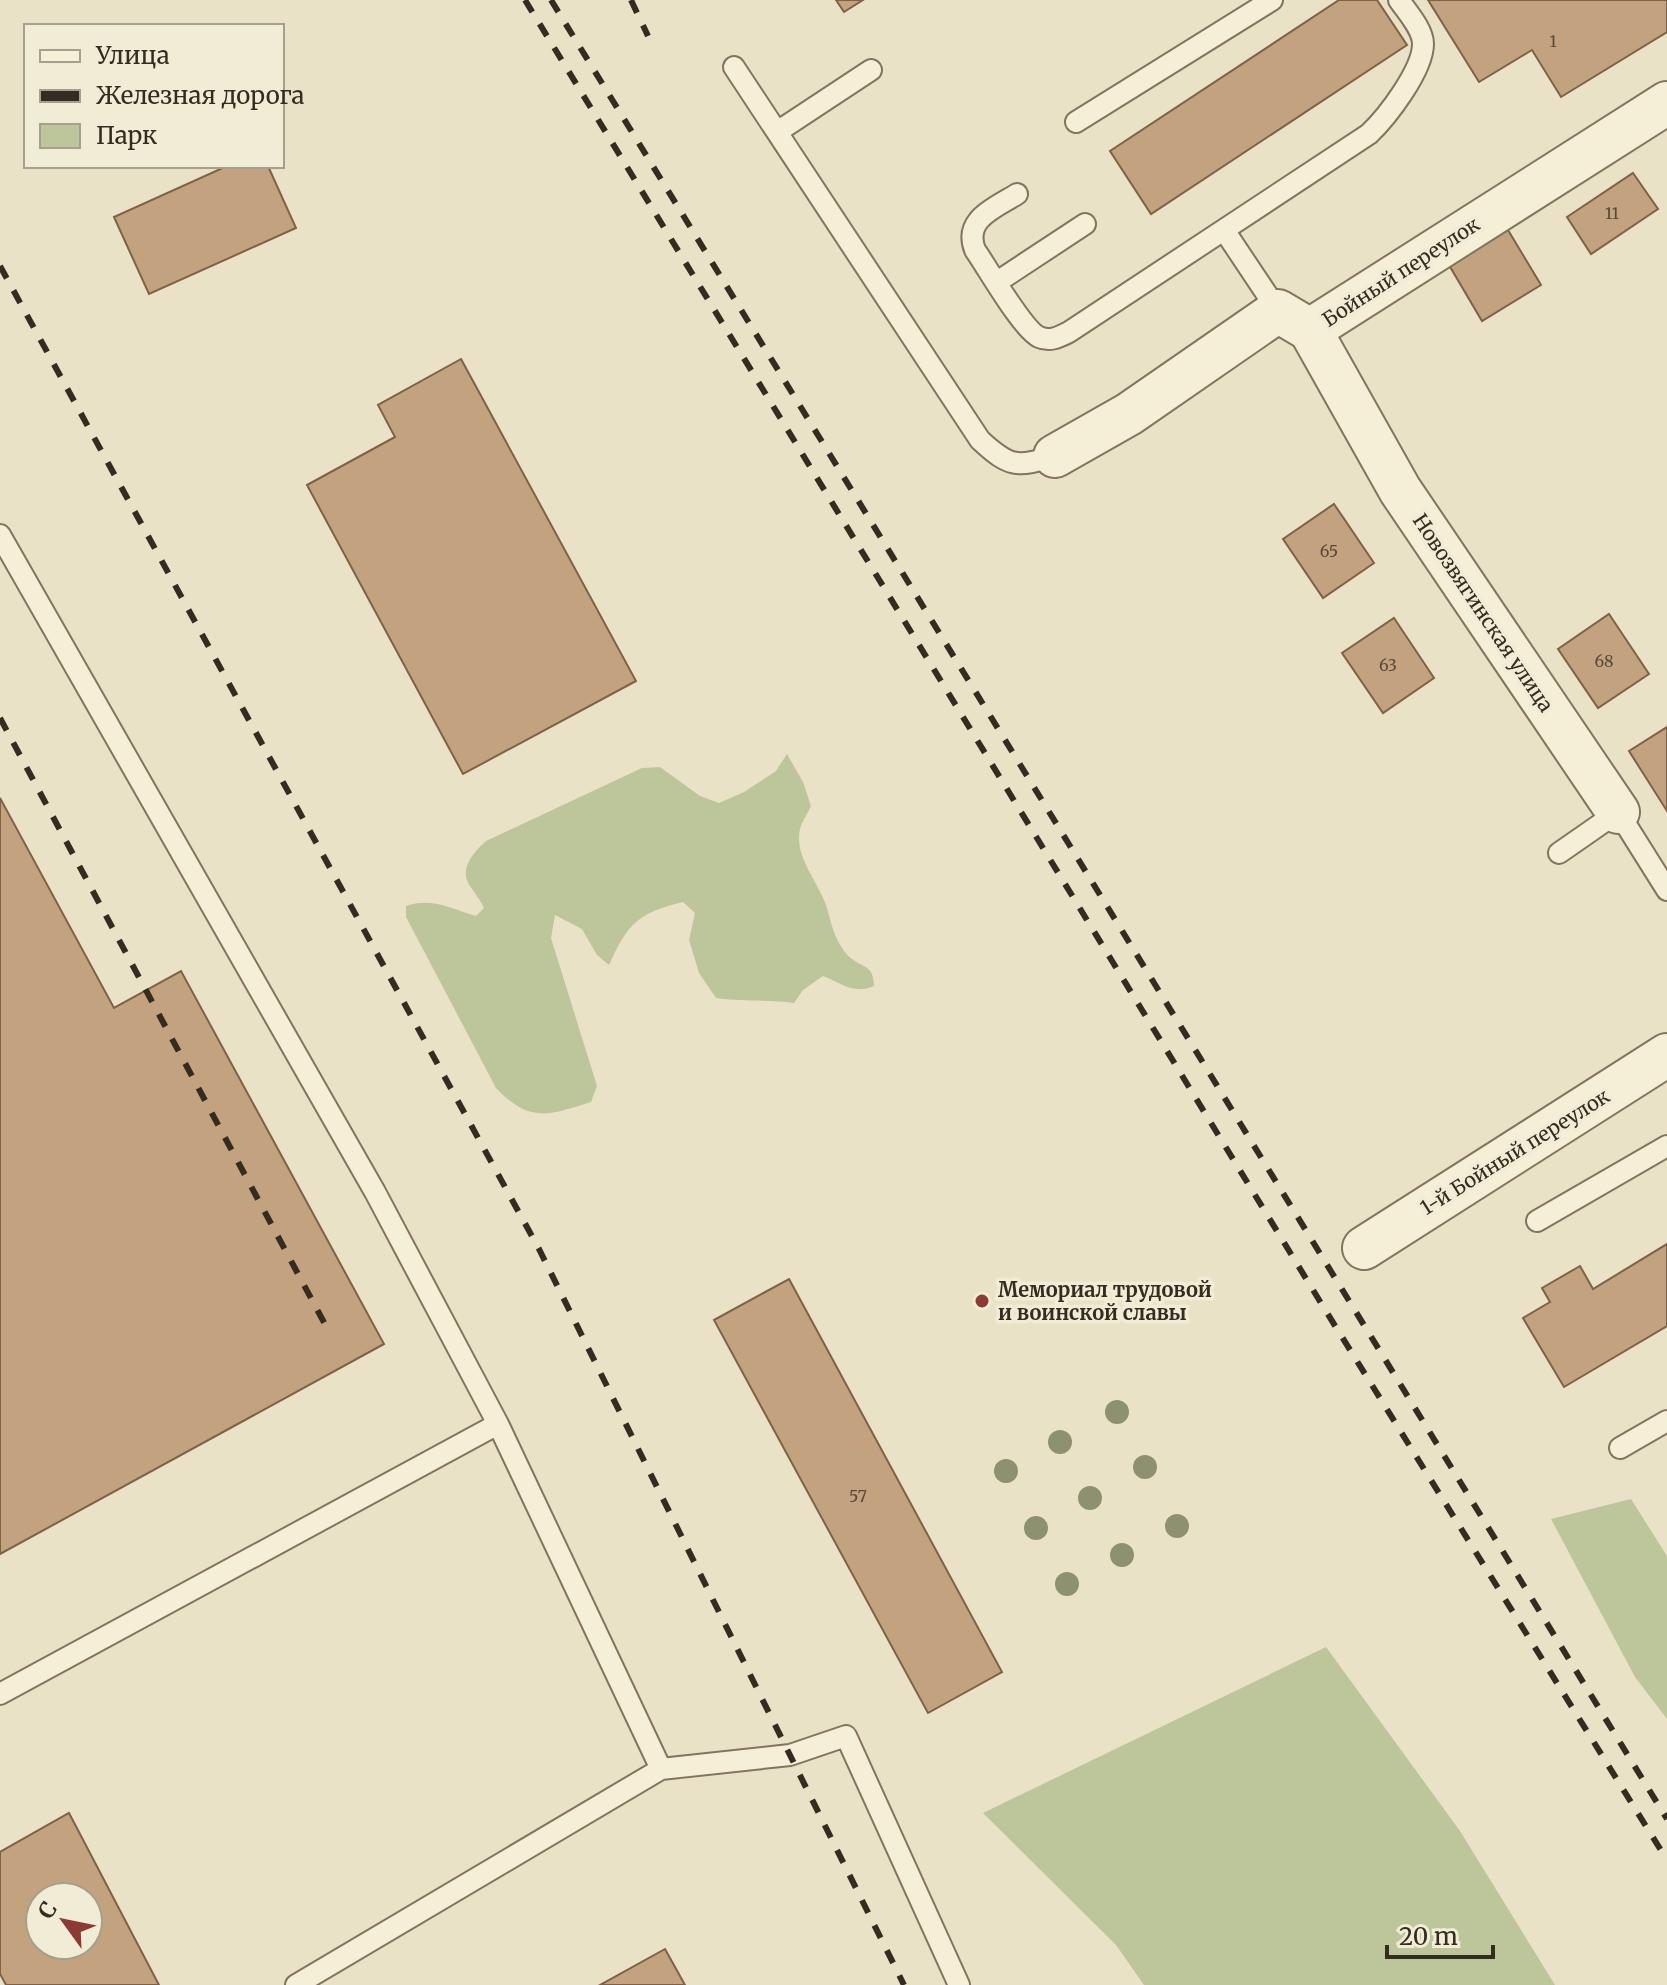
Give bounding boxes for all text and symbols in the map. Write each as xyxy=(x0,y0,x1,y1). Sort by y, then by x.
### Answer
legend xyxy=(24,24,284,168)
house number: 1 xyxy=(1549,31,1557,51)
text: Улица xyxy=(95,40,170,71)
text: Железная дорога xyxy=(96,80,304,111)
text: Парк xyxy=(96,120,157,151)
house number: 11 xyxy=(1605,203,1619,223)
street label: Бойный переулок xyxy=(1317,211,1484,332)
street label: Новозвягинская улица xyxy=(1408,509,1559,717)
house number: 65 xyxy=(1320,541,1338,561)
house number: 68 xyxy=(1594,651,1614,671)
house number: 63 xyxy=(1379,655,1397,675)
street label: 1-й Бойный переулок xyxy=(1415,1083,1614,1220)
place label: Мемориал трудовой и воинской славы xyxy=(998,1277,1212,1325)
marker: Мемориал трудовой и воинской славы xyxy=(973,1292,991,1310)
house number: 57 xyxy=(849,1486,867,1506)
north arrow xyxy=(24,1881,104,1961)
text: С xyxy=(32,1896,63,1924)
scale bar xyxy=(1387,1909,1493,1959)
text: 20 m xyxy=(1399,1921,1458,1952)

